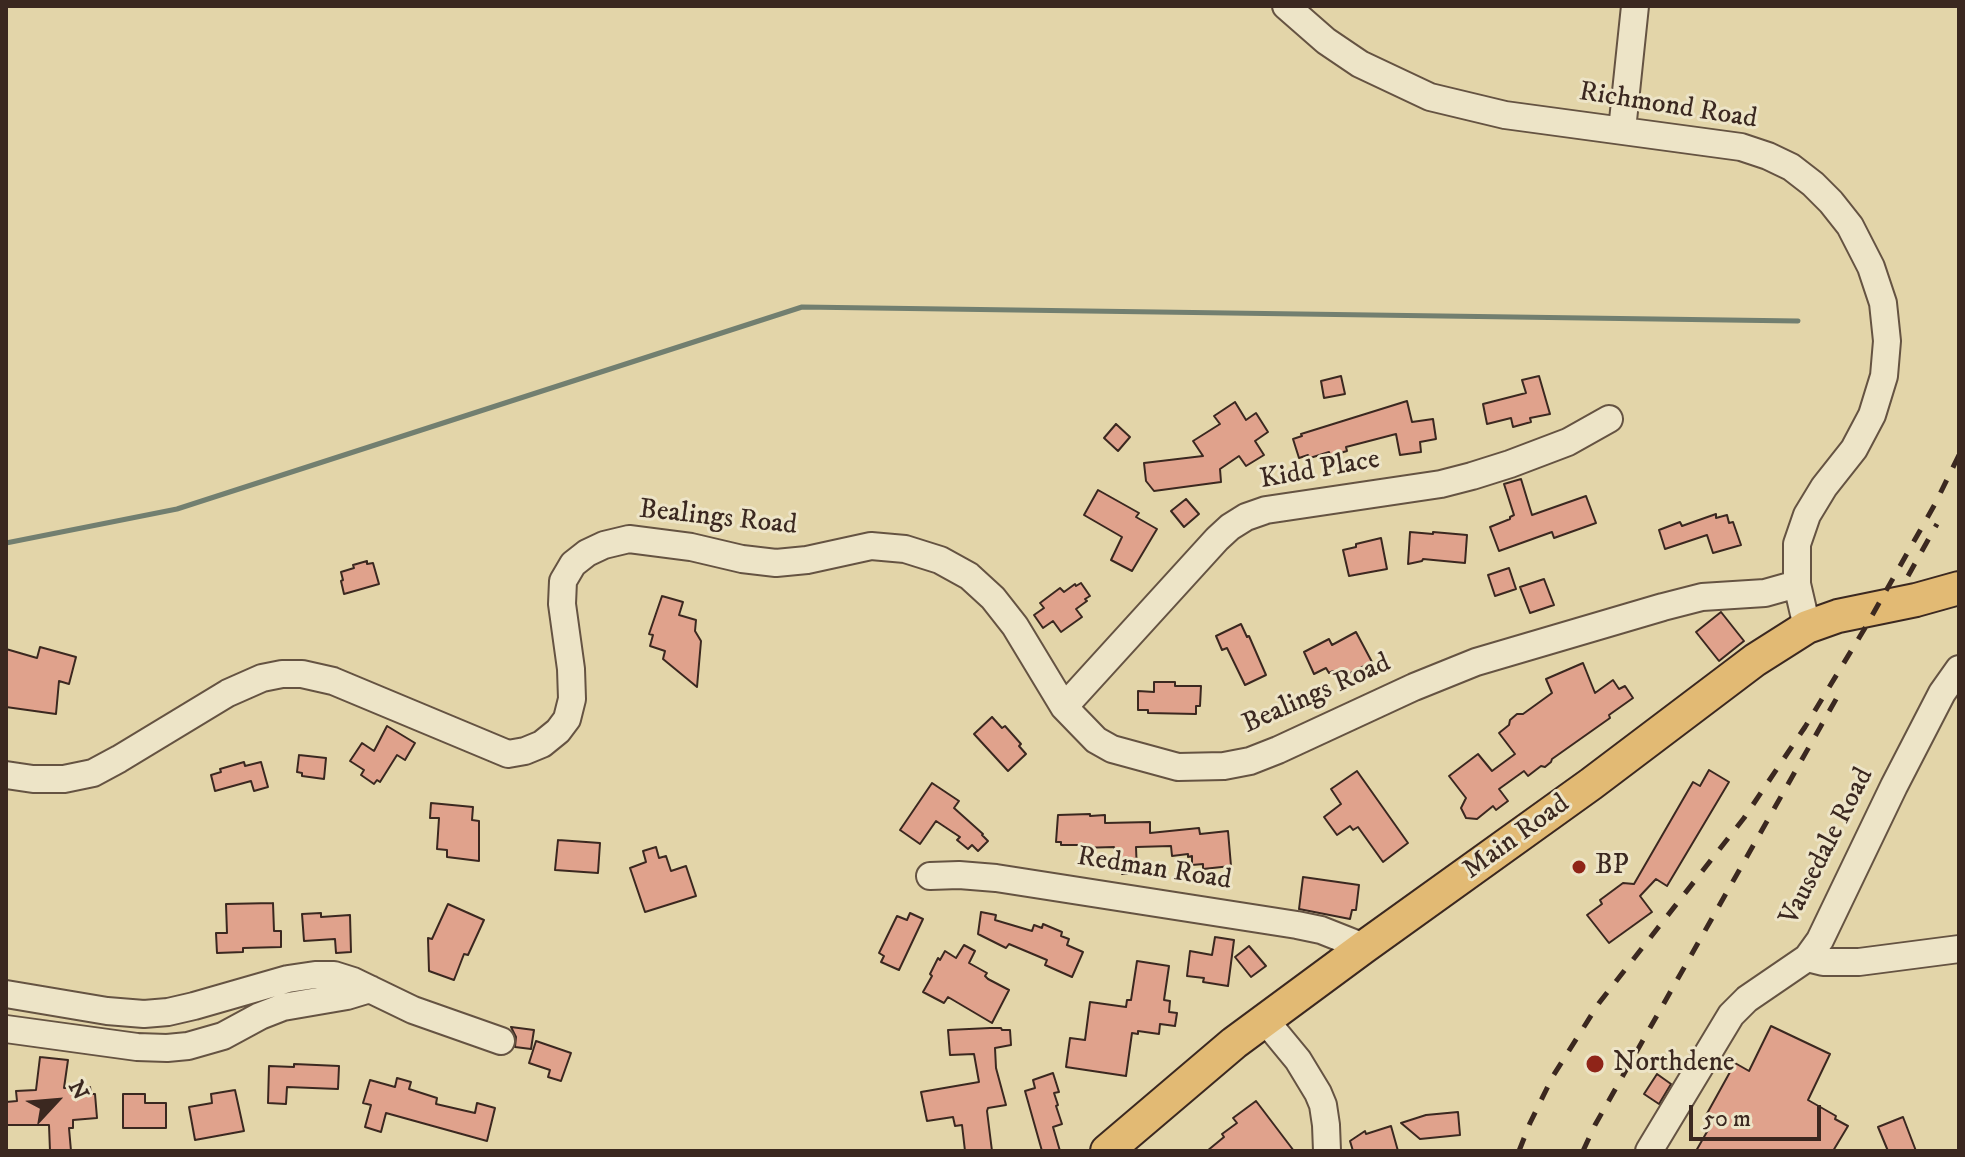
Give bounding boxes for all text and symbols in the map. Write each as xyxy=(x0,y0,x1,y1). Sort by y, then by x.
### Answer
street label: Richmond Road xyxy=(1577,76,1759,138)
street label: Kidd Place xyxy=(1258,444,1382,498)
street label: Bealings Road xyxy=(637,494,799,544)
street label: Bealings Road xyxy=(1238,647,1396,743)
street label: Vausedale Road xyxy=(1774,763,1882,931)
street label: Main Road xyxy=(1457,788,1577,888)
street label: Redman Road xyxy=(1075,841,1233,899)
place label: BP xyxy=(1595,850,1629,884)
marker: BP xyxy=(1570,858,1588,876)
place label: Northdene xyxy=(1613,1047,1735,1081)
marker: Northdene xyxy=(1584,1053,1606,1075)
north arrow xyxy=(16,1061,96,1141)
text: N xyxy=(62,1076,94,1104)
scale bar xyxy=(1693,1089,1825,1139)
text: 50 m xyxy=(1703,1104,1751,1134)

